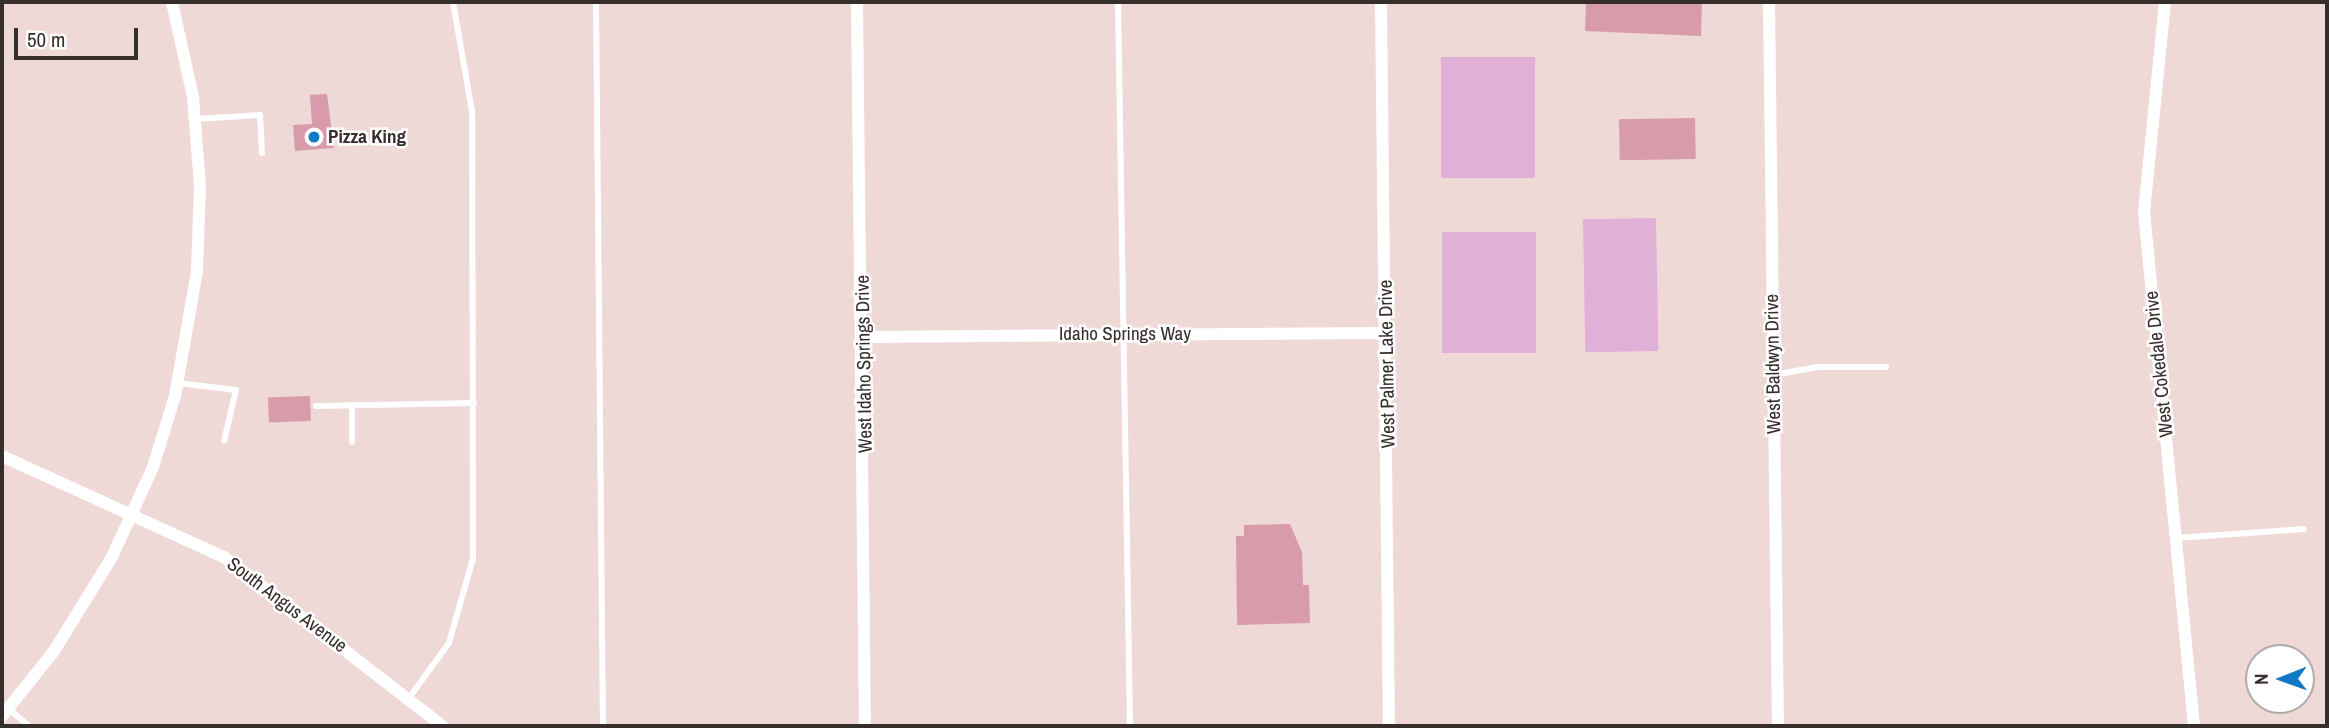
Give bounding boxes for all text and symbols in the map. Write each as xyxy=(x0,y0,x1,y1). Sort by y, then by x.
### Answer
scale bar xyxy=(18,14,142,58)
text: 50 m xyxy=(27,25,65,54)
place label: Pizza King xyxy=(328,126,406,148)
marker: Pizza King xyxy=(306,129,322,145)
street label: West Idaho Springs Drive xyxy=(851,275,877,453)
street label: West Palmer Lake Drive xyxy=(1374,280,1400,448)
street label: West Cokedale Drive xyxy=(2140,290,2178,438)
street label: West Baldwyn Drive xyxy=(1760,294,1786,434)
street label: Idaho Springs Way xyxy=(1059,323,1191,345)
street label: South Angus Avenue xyxy=(222,552,352,658)
north arrow xyxy=(2245,644,2315,714)
text: N xyxy=(2248,673,2274,685)

